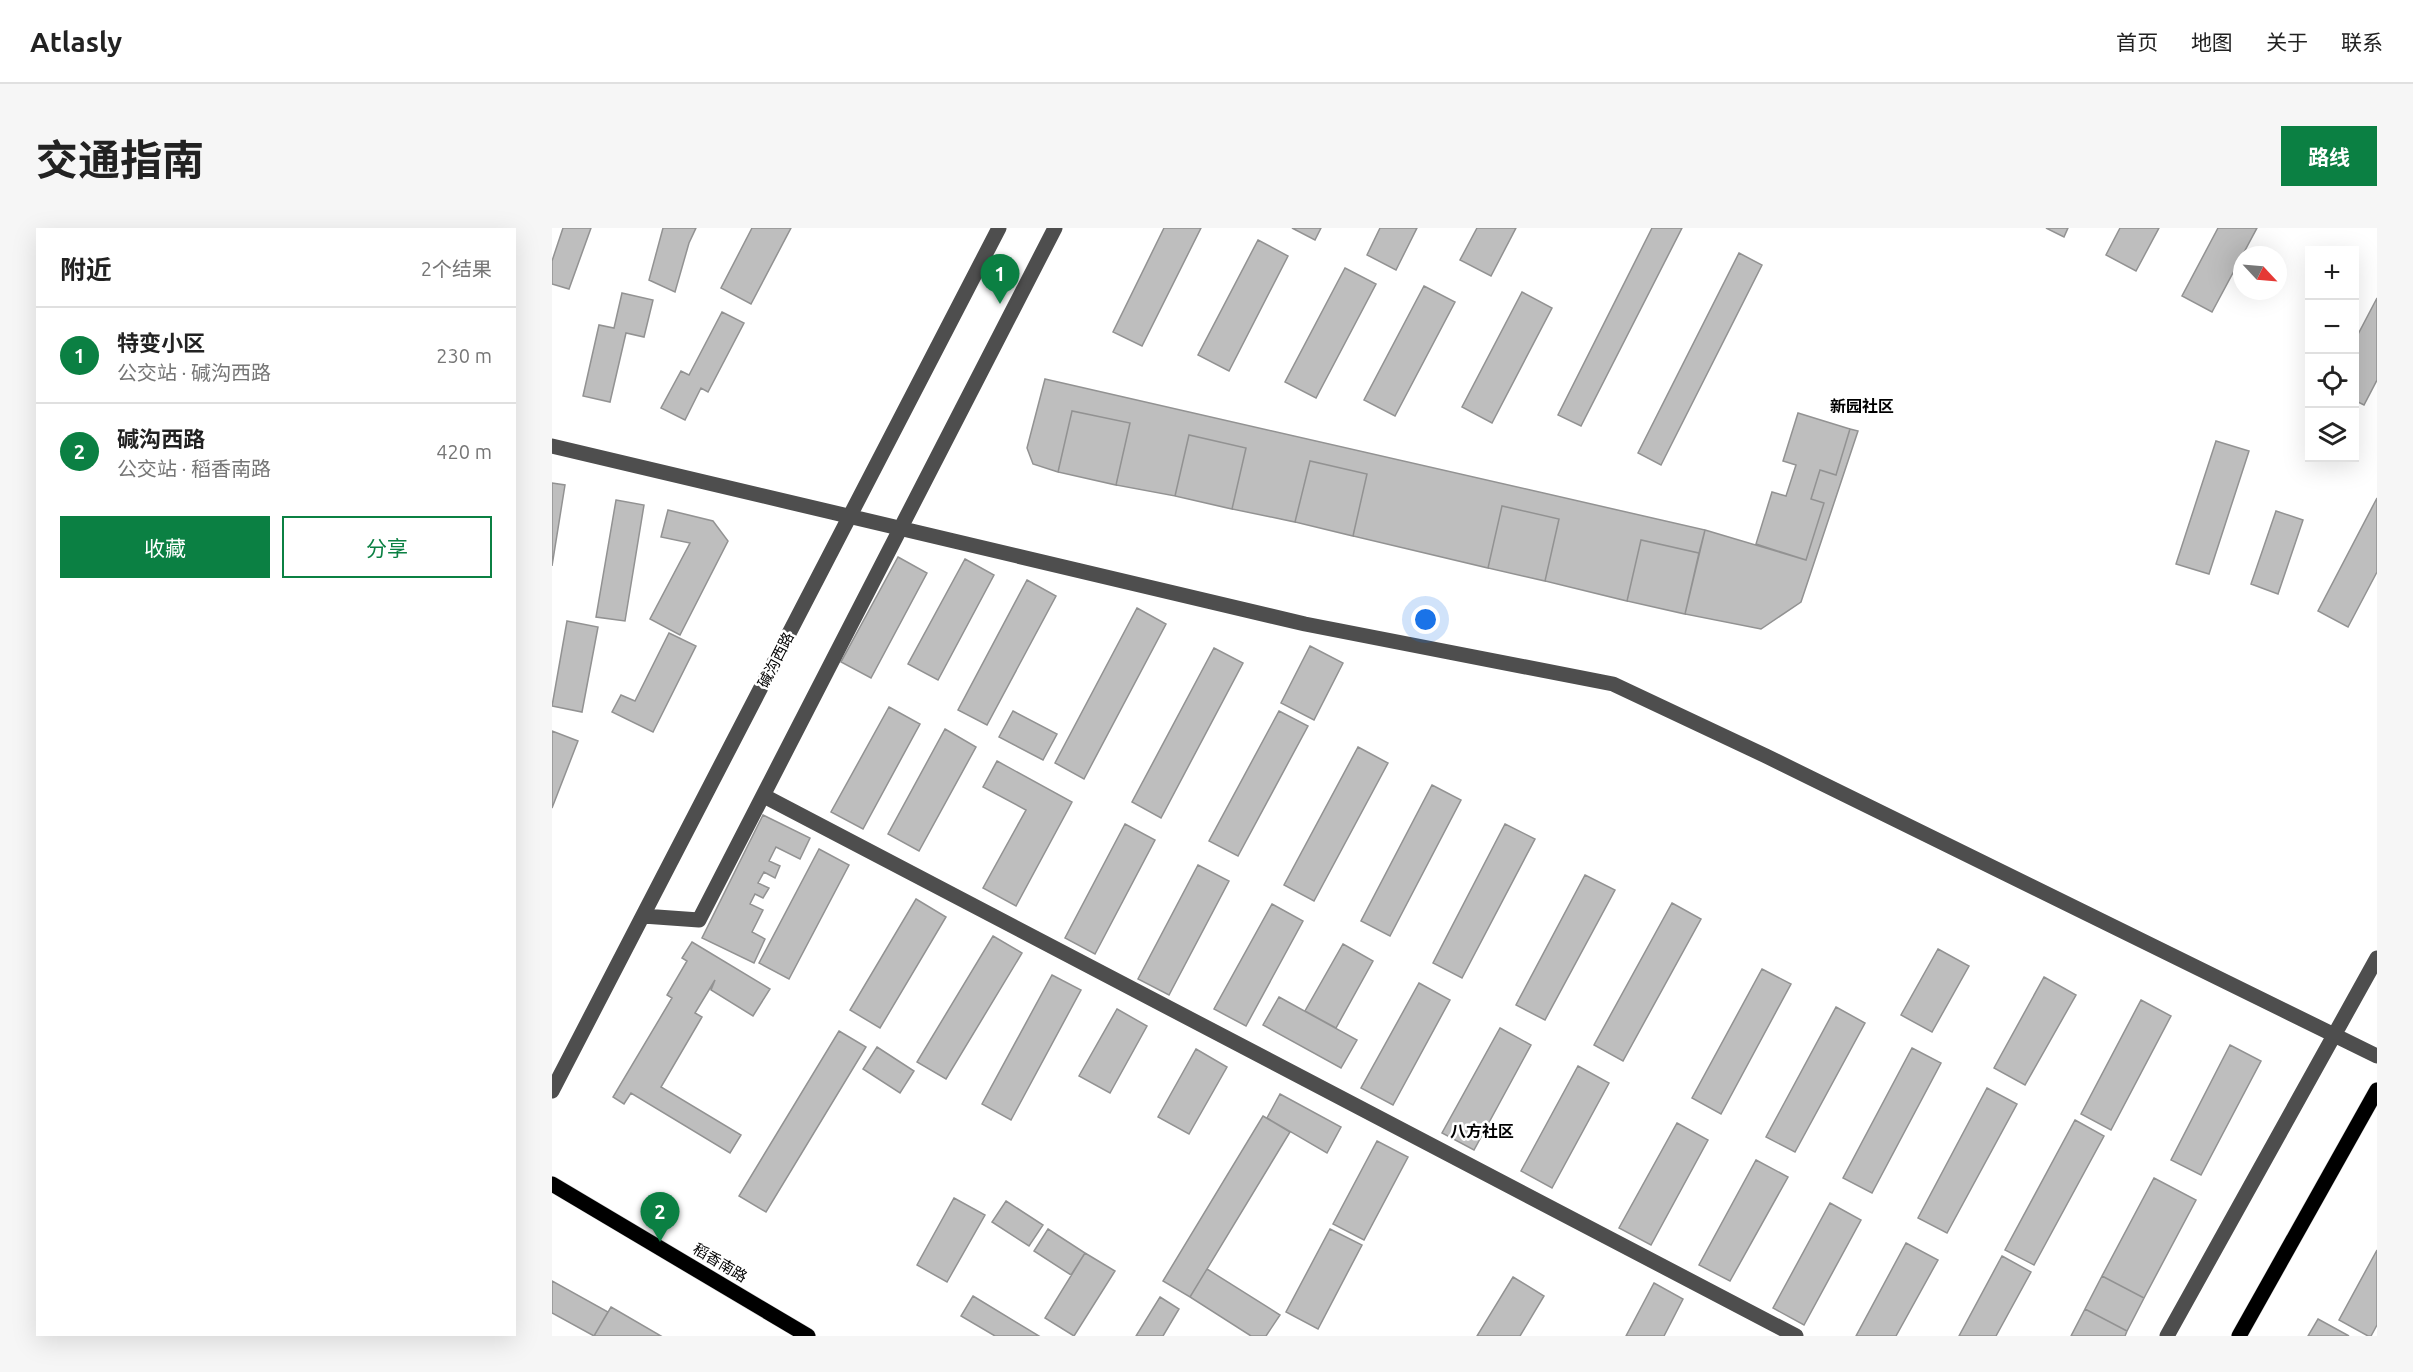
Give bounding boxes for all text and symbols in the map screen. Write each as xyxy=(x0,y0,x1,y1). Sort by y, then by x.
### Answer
text: Atlasly xyxy=(30,26,122,57)
text: 首页 xyxy=(2116,30,2158,54)
text: 地图 xyxy=(2191,30,2233,54)
text: 关于 xyxy=(2266,30,2308,54)
text: 联系 xyxy=(2341,30,2383,54)
button: 路线 xyxy=(2281,126,2377,186)
text: 交通指南 xyxy=(36,136,204,183)
north arrow xyxy=(2233,246,2287,300)
map controls xyxy=(2305,246,2359,462)
button: + xyxy=(2305,246,2359,300)
pin: 1 xyxy=(980,254,1020,304)
text: 附近 xyxy=(60,255,112,284)
text: 2个结果 xyxy=(421,257,492,280)
button: − xyxy=(2305,300,2359,354)
text: 特变小区 xyxy=(117,330,205,355)
text: 1 xyxy=(74,344,85,367)
text: 230 m xyxy=(436,344,492,367)
button: locate xyxy=(2305,354,2359,408)
text: 公交站 · 碱沟西路 xyxy=(117,361,271,384)
district label: 新园社区 xyxy=(1830,397,1894,415)
button: layers xyxy=(2305,408,2359,462)
text: 碱沟西路 xyxy=(117,426,205,451)
text: 2 xyxy=(74,440,85,463)
text: 420 m xyxy=(436,440,492,463)
text: 公交站 · 稻香南路 xyxy=(117,457,271,480)
button: 收藏 xyxy=(60,516,270,578)
button: 分享 xyxy=(282,516,492,578)
your location xyxy=(1411,605,1440,634)
street label: 碱沟西路 xyxy=(754,629,797,690)
district label: 八方社区 xyxy=(1450,1122,1514,1140)
pin: 2 xyxy=(640,1192,680,1242)
street label: 稻香南路 xyxy=(690,1240,750,1285)

